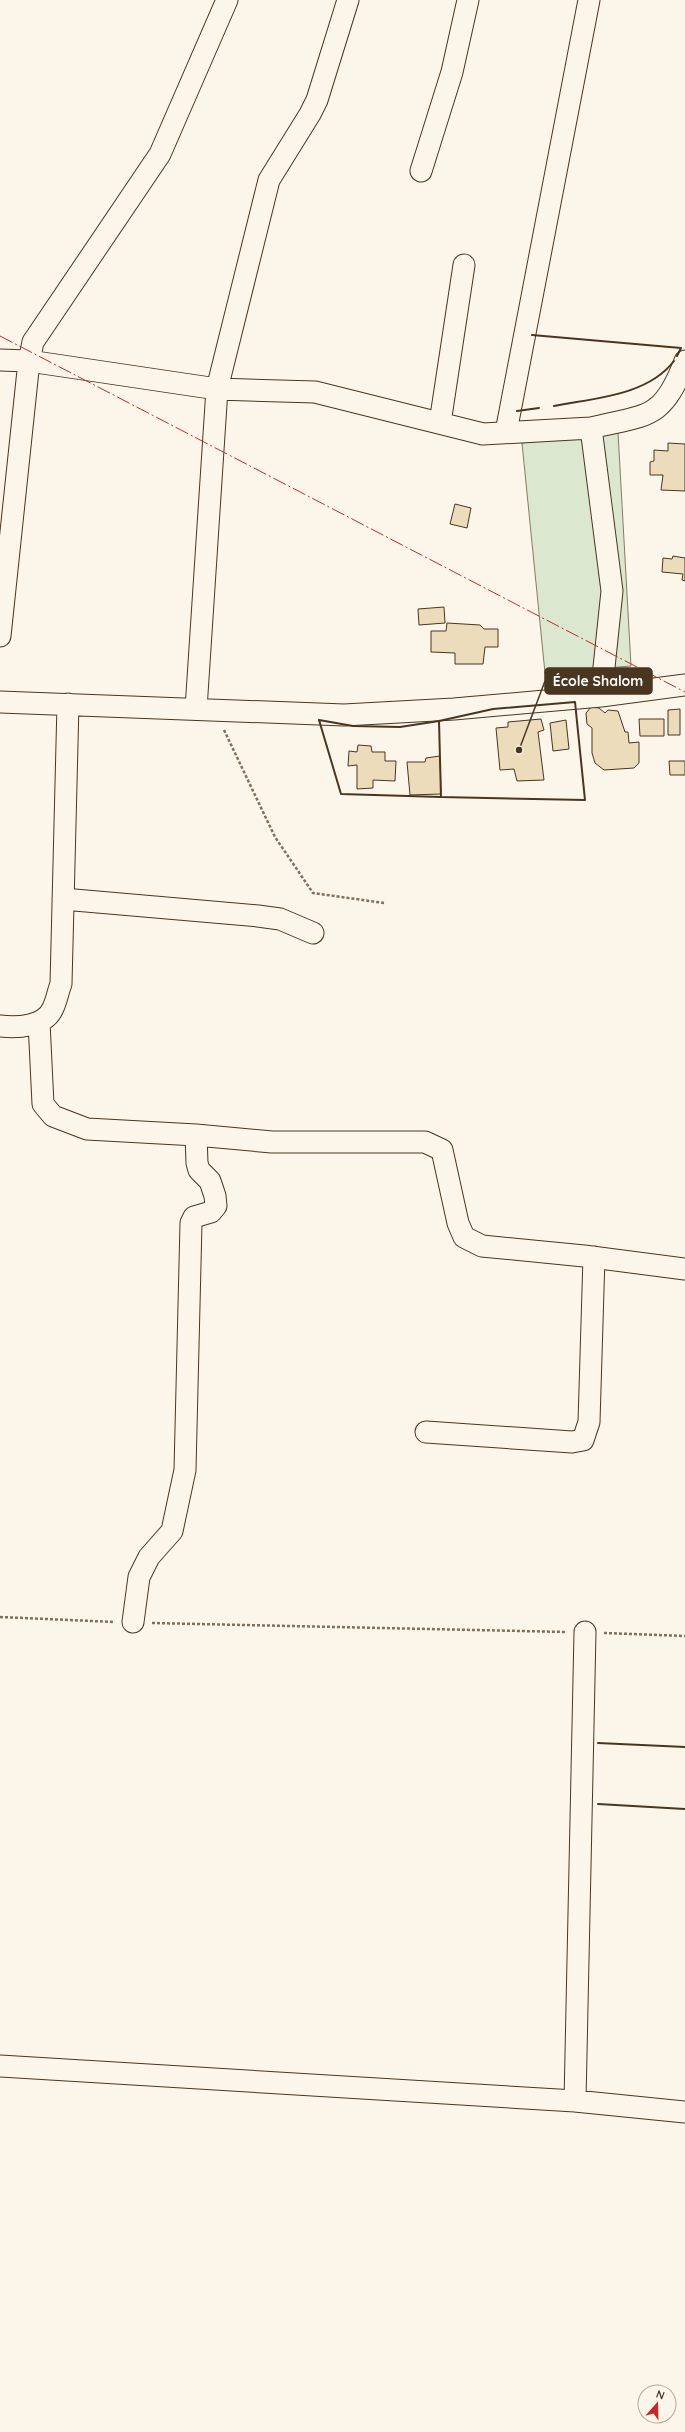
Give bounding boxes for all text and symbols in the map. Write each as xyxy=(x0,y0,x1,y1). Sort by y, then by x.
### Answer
callout: École Shalom xyxy=(545,668,652,694)
text: École Shalom xyxy=(553,672,643,690)
north arrow xyxy=(637,2384,677,2424)
text: N xyxy=(654,2387,667,2403)

